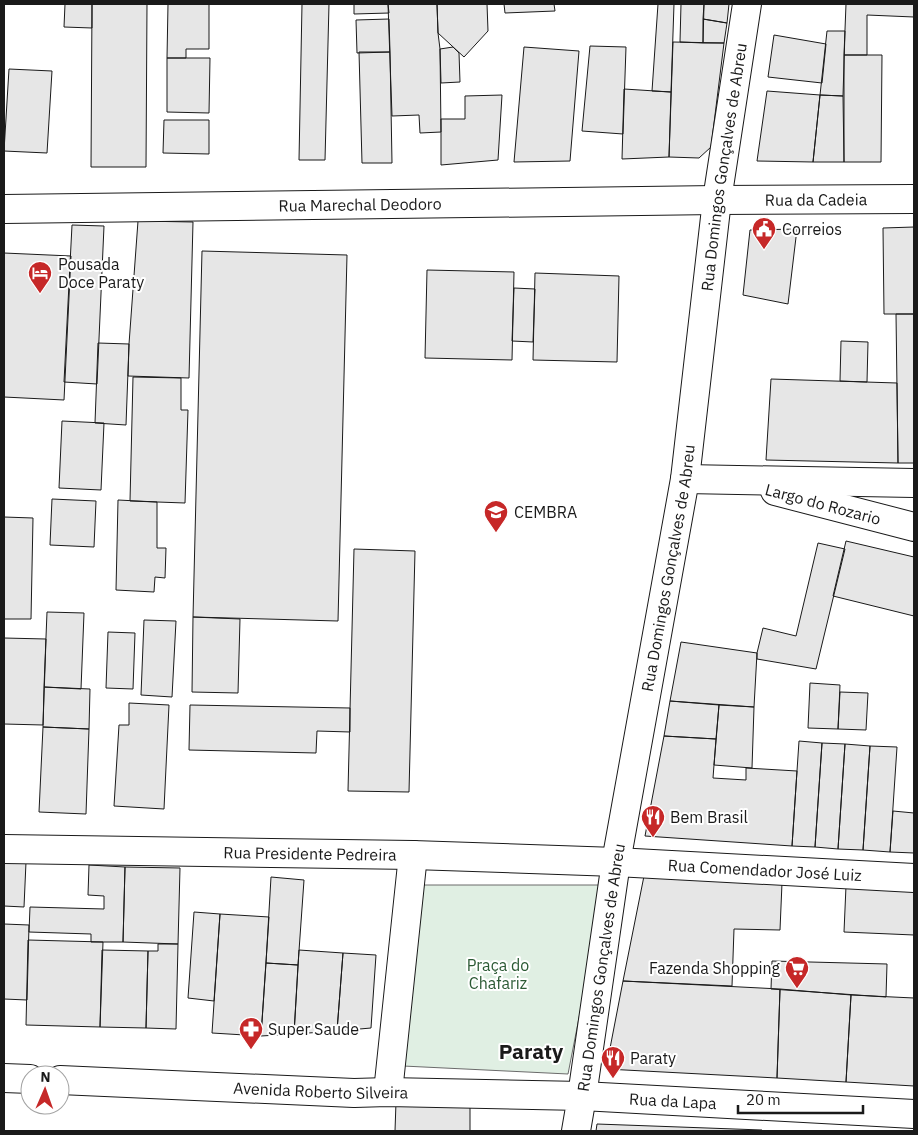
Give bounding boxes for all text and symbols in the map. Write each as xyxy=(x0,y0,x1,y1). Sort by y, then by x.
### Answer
street label: Rua Domingos Gonçalves de Abreu xyxy=(697,41,751,292)
street label: Rua da Cadeia xyxy=(765,189,868,210)
street label: Rua Marechal Deodoro xyxy=(278,193,442,216)
public building icon: Correios xyxy=(751,216,777,250)
place label: Correios xyxy=(782,219,842,239)
place label: Pousada Doce Paraty xyxy=(58,254,144,292)
hotel icon: Pousada Doce Paraty xyxy=(27,260,53,294)
street label: Rua Domingos Gonçalves de Abreu xyxy=(637,443,699,693)
street label: Largo do Rozario xyxy=(763,479,883,529)
school or university icon: CEMBRA xyxy=(483,499,509,533)
place label: CEMBRA xyxy=(514,502,577,522)
restaurant icon: Bem Brasil xyxy=(640,804,666,838)
place label: Bem Brasil xyxy=(670,807,748,827)
street label: Rua Presidente Pedreira xyxy=(223,842,397,865)
street label: Rua Domingos Gonçalves de Abreu xyxy=(573,842,629,1093)
street label: Rua Comendador José Luiz xyxy=(667,855,862,885)
park label: Praça do Chafariz xyxy=(467,955,529,993)
supermarket icon: Fazenda Shopping xyxy=(784,955,810,989)
place label: Fazenda Shopping xyxy=(649,958,781,978)
pharmacy icon: Super Saude xyxy=(238,1016,264,1050)
place label: Super Saude xyxy=(268,1019,359,1039)
district label: Paraty xyxy=(499,1037,564,1065)
restaurant icon: Paraty xyxy=(600,1045,626,1079)
place label: Paraty xyxy=(630,1048,676,1068)
north arrow xyxy=(20,1065,70,1115)
text: N xyxy=(40,1068,51,1086)
street label: Avenida Roberto Silveira xyxy=(233,1078,409,1103)
scale bar xyxy=(738,1082,863,1114)
street label: Rua da Lapa xyxy=(629,1089,718,1113)
text: 20 m xyxy=(746,1090,781,1109)

